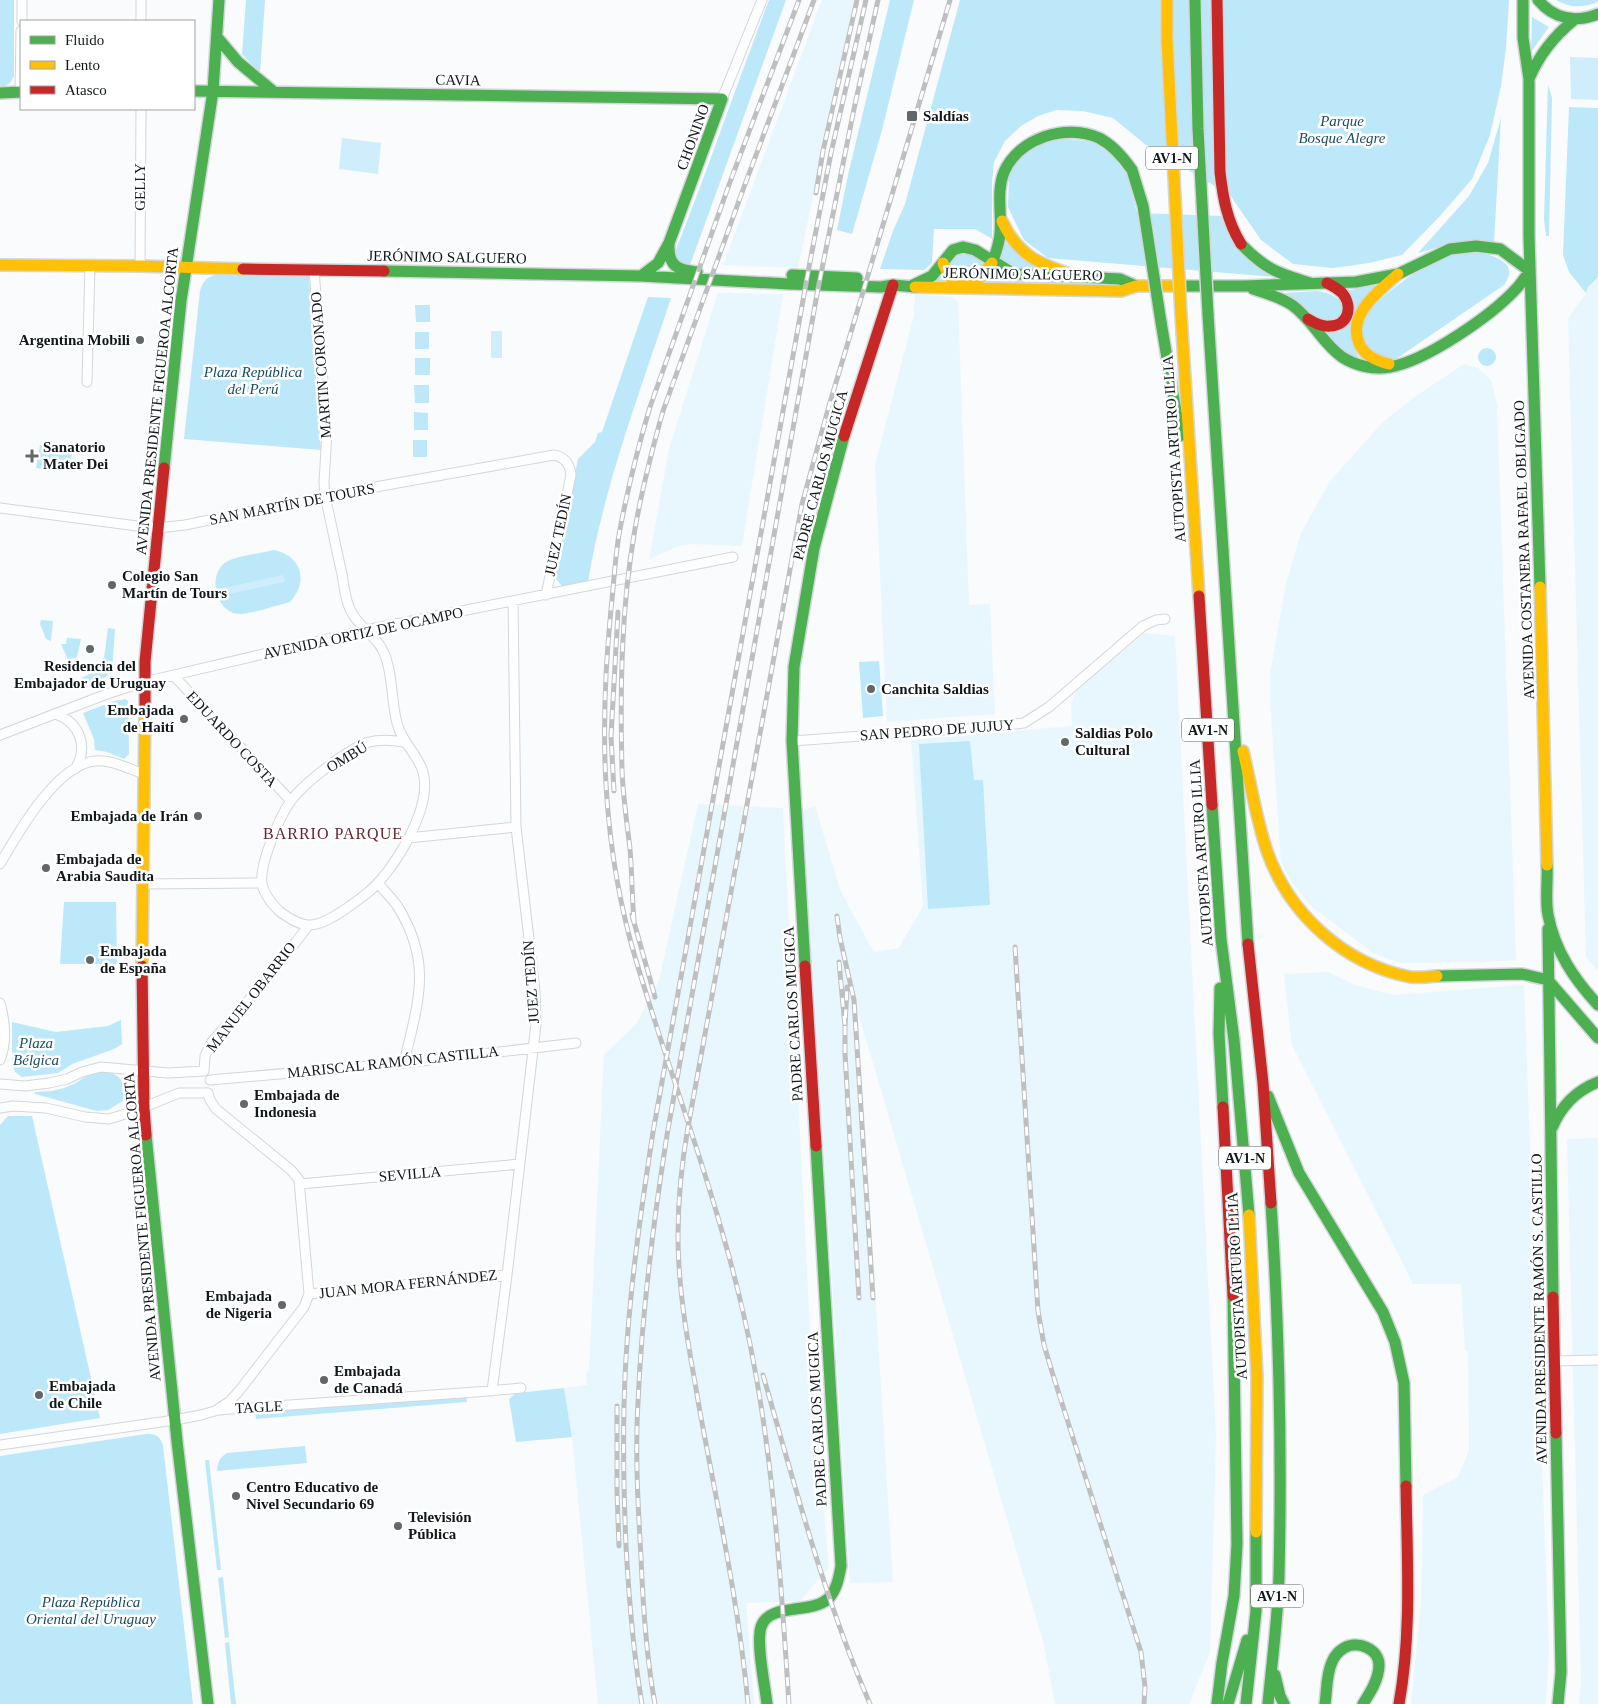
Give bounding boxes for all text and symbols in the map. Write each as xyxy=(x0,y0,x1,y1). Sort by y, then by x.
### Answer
legend xyxy=(20,20,195,110)
text: Fluido xyxy=(65,32,104,48)
text: Lento xyxy=(65,57,100,73)
street label: CAVIA xyxy=(435,72,481,88)
text: Atasco xyxy=(65,82,107,98)
street label: CHONINO xyxy=(674,102,712,172)
place label: Saldías xyxy=(923,108,969,124)
marker: Saldías xyxy=(905,109,919,123)
park label: Parque Bosque Alegre xyxy=(1298,113,1386,146)
road number: AV1-N xyxy=(1146,146,1198,170)
street label: GELLY xyxy=(132,163,148,211)
street label: AVENIDA PRESIDENTE FIGUEROA ALCORTA xyxy=(133,246,181,556)
street label: JERÓNIMO SALGUERO xyxy=(367,248,527,266)
street label: JERÓNIMO SALGUERO xyxy=(943,265,1103,283)
street label: MARTIN CORONADO xyxy=(308,291,334,439)
place label: Argentina Mobili xyxy=(19,332,130,348)
marker: Argentina Mobili xyxy=(134,334,146,346)
street label: AUTOPISTA ARTURO ILLIA xyxy=(1159,355,1189,543)
park label: Plaza República del Perú xyxy=(203,364,302,397)
street label: PADRE CARLOS MUGICA xyxy=(790,388,850,562)
street label: AVENIDA COSTANERA RAFAEL OBLIGADO xyxy=(1511,400,1537,700)
place label: Sanatorio Mater Dei xyxy=(43,439,108,472)
marker: Sanatorio Mater Dei xyxy=(25,449,39,463)
street label: SAN MARTÍN DE TOURS xyxy=(208,480,376,528)
street label: JUEZ TEDÍN xyxy=(541,492,575,577)
place label: Colegio San Martín de Tours xyxy=(122,568,227,601)
marker: Colegio San Martín de Tours xyxy=(106,579,118,591)
street label: AVENIDA ORTIZ DE OCAMPO xyxy=(261,604,465,662)
marker: Residencia del Embajador de Uruguay xyxy=(84,643,96,655)
place label: Residencia del Embajador de Uruguay xyxy=(14,658,167,691)
place label: Canchita Saldias xyxy=(881,681,989,697)
marker: Canchita Saldias xyxy=(865,683,877,695)
street label: EDUARDO COSTA xyxy=(184,688,281,790)
place label: Embajada de Haití xyxy=(107,702,175,735)
marker: Embajada de Haití xyxy=(178,713,190,725)
street label: SAN PEDRO DE JUJUY xyxy=(859,717,1015,743)
road number: AV1-N xyxy=(1182,718,1234,742)
place label: Saldias Polo Cultural xyxy=(1075,725,1153,758)
marker: Saldias Polo Cultural xyxy=(1059,736,1071,748)
street label: OMBÚ xyxy=(324,738,371,775)
street label: AUTOPISTA ARTURO ILLIA xyxy=(1186,759,1216,947)
place label: Embajada de Irán xyxy=(70,808,189,824)
marker: Embajada de Irán xyxy=(192,810,204,822)
district label: BARRIO PARQUE xyxy=(263,825,403,842)
place label: Embajada de Arabia Saudita xyxy=(56,851,154,884)
marker: Embajada de Arabia Saudita xyxy=(40,862,52,874)
street label: PADRE CARLOS MUGICA xyxy=(780,926,806,1102)
street label: MANUEL OBARRIO xyxy=(203,939,299,1055)
street label: JUEZ TEDÍN xyxy=(520,940,542,1024)
place label: Embajada de España xyxy=(100,943,167,976)
marker: Embajada de España xyxy=(84,954,96,966)
park label: Plaza Bélgica xyxy=(13,1035,59,1068)
street label: MARISCAL RAMÓN CASTILLA xyxy=(286,1043,500,1081)
street label: AVENIDA PRESIDENTE FIGUEROA ALCORTA xyxy=(121,1072,163,1382)
place label: Embajada de Indonesia xyxy=(254,1087,340,1120)
marker: Embajada de Indonesia xyxy=(238,1098,250,1110)
road number: AV1-N xyxy=(1219,1146,1271,1170)
street label: AVENIDA PRESIDENTE RAMÓN S. CASTILLO xyxy=(1528,1153,1550,1465)
street label: SEVILLA xyxy=(378,1163,442,1185)
street label: AUTOPISTA ARTURO ILLIA xyxy=(1224,1192,1250,1380)
street label: JUAN MORA FERNÁNDEZ xyxy=(318,1267,498,1301)
place label: Embajada de Nigeria xyxy=(205,1288,272,1321)
marker: Embajada de Nigeria xyxy=(276,1299,288,1311)
street label: PADRE CARLOS MUGICA xyxy=(804,1331,830,1507)
place label: Embajada de Canadá xyxy=(334,1363,403,1396)
marker: Embajada de Canadá xyxy=(318,1374,330,1386)
place label: Embajada de Chile xyxy=(49,1378,116,1411)
marker: Embajada de Chile xyxy=(33,1389,45,1401)
street label: TAGLE xyxy=(235,1398,283,1416)
place label: Centro Educativo de Nivel Secundario 69 xyxy=(246,1479,379,1512)
marker: Centro Educativo de Nivel Secundario 69 xyxy=(230,1490,242,1502)
place label: Televisión Pública xyxy=(408,1509,472,1542)
marker: Televisión Pública xyxy=(392,1520,404,1532)
road number: AV1-N xyxy=(1251,1584,1303,1608)
park label: Plaza República Oriental del Uruguay xyxy=(26,1594,156,1627)

